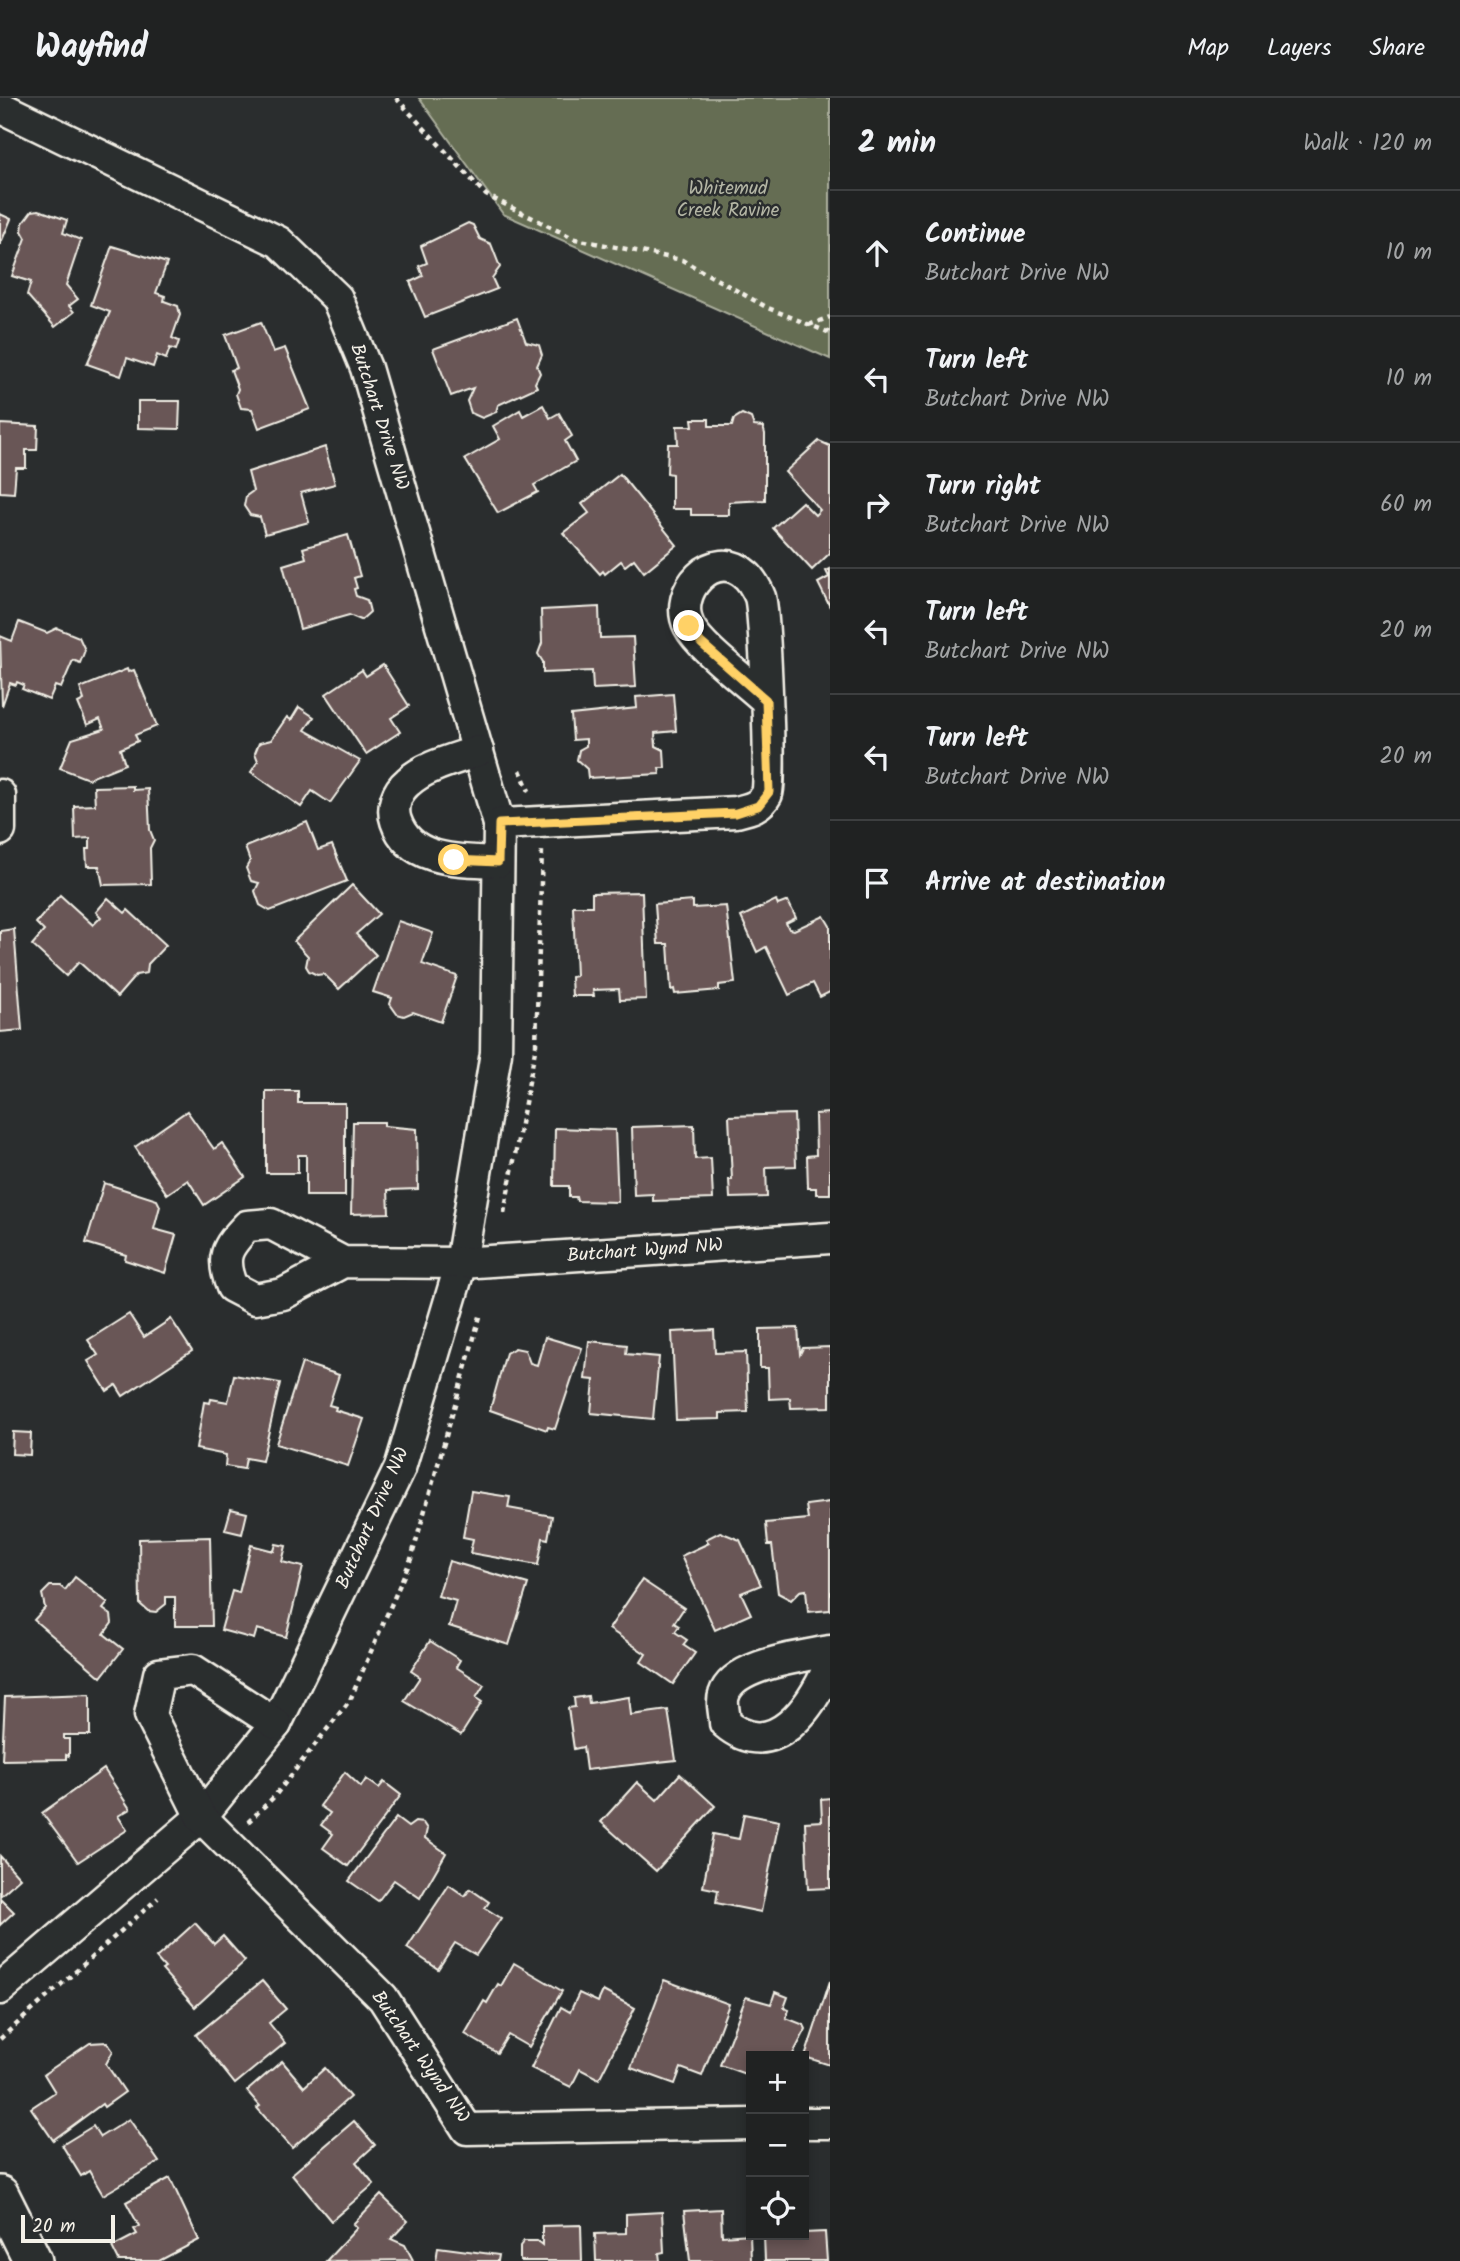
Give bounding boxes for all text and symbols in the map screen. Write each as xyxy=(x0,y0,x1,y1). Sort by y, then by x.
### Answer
text: Wayfind xyxy=(35,22,148,75)
text: Map xyxy=(1187,29,1229,68)
text: Layers xyxy=(1267,29,1331,68)
text: Share xyxy=(1369,29,1425,68)
text: 2 min xyxy=(858,120,936,168)
text: Walk · 120 m xyxy=(1303,126,1432,162)
park label: Whitemud Creek Ravine xyxy=(677,174,780,226)
text: Continue xyxy=(925,214,1026,256)
icon: ahead xyxy=(858,234,896,272)
text: 10 m xyxy=(1386,235,1432,271)
text: Butchart Drive NW xyxy=(925,256,1109,292)
street label: Butchart Drive NW xyxy=(341,340,417,494)
text: Turn left xyxy=(925,340,1028,382)
icon: left xyxy=(858,360,896,398)
text: 10 m xyxy=(1386,361,1432,397)
text: Butchart Drive NW xyxy=(925,382,1109,418)
text: Turn right xyxy=(925,466,1041,508)
icon: right xyxy=(858,486,896,524)
text: 60 m xyxy=(1380,487,1432,523)
text: Butchart Drive NW xyxy=(925,508,1109,544)
text: Turn left xyxy=(925,592,1028,634)
route end xyxy=(673,610,704,641)
icon: left xyxy=(858,612,896,650)
text: 20 m xyxy=(1380,613,1432,649)
text: Butchart Drive NW xyxy=(925,634,1109,670)
text: Turn left xyxy=(925,718,1028,760)
icon: left xyxy=(858,738,896,776)
text: 20 m xyxy=(1380,739,1432,775)
text: Butchart Drive NW xyxy=(925,760,1109,796)
route start xyxy=(438,844,469,875)
text: Arrive at destination xyxy=(925,862,1165,904)
icon: arrive xyxy=(858,864,896,902)
street label: Butchart Wynd NW xyxy=(566,1231,724,1271)
street label: Butchart Drive NW xyxy=(328,1442,418,1594)
street label: Butchart Wynd NW xyxy=(363,1984,477,2130)
map controls xyxy=(746,2051,809,2240)
button: + xyxy=(746,2051,809,2114)
button: − xyxy=(746,2114,809,2177)
button: locate xyxy=(746,2177,809,2240)
scale bar xyxy=(21,2212,116,2244)
text: 20 m xyxy=(32,2212,75,2242)

